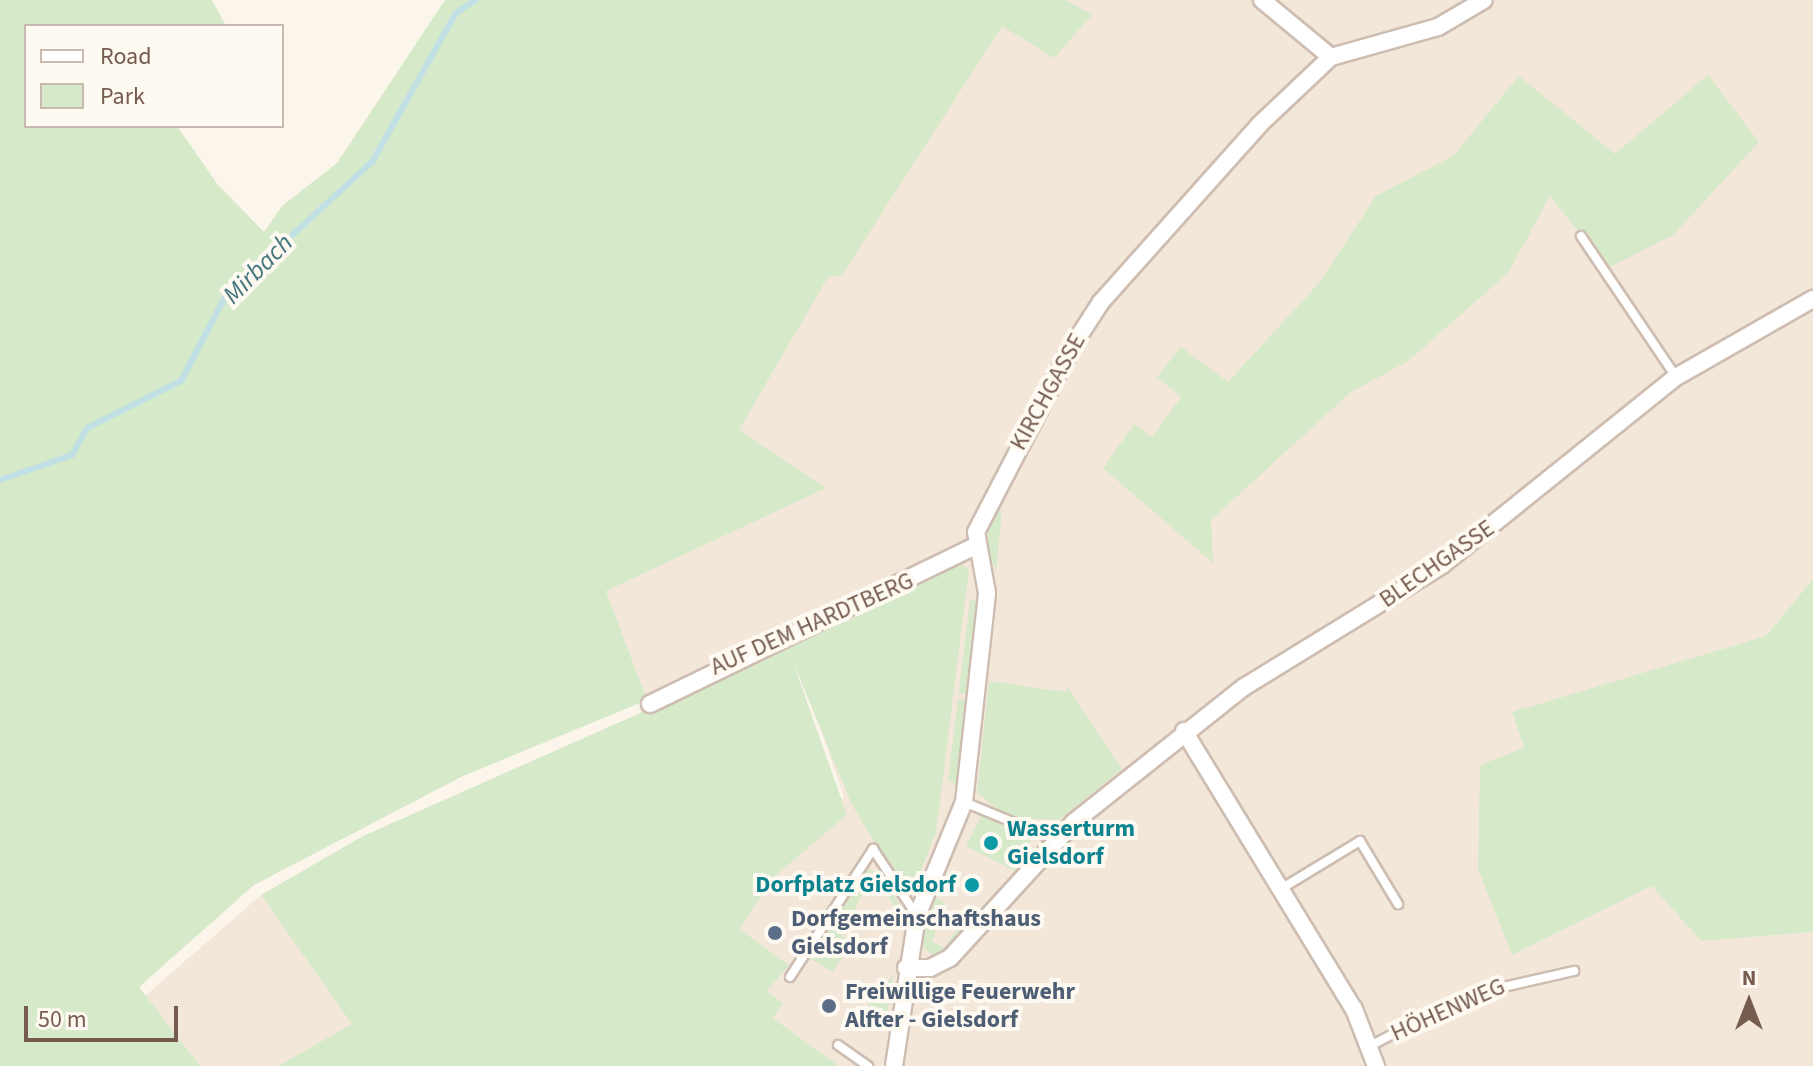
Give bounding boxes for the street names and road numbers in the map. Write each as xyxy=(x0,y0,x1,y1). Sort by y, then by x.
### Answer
street label: KIRCHGASSE xyxy=(1004,329,1092,455)
street label: BLECHGASSE xyxy=(1374,514,1500,614)
street label: AUF DEM HARDTBERG xyxy=(706,566,918,682)
street label: HÖHENWEG xyxy=(1387,972,1509,1048)

